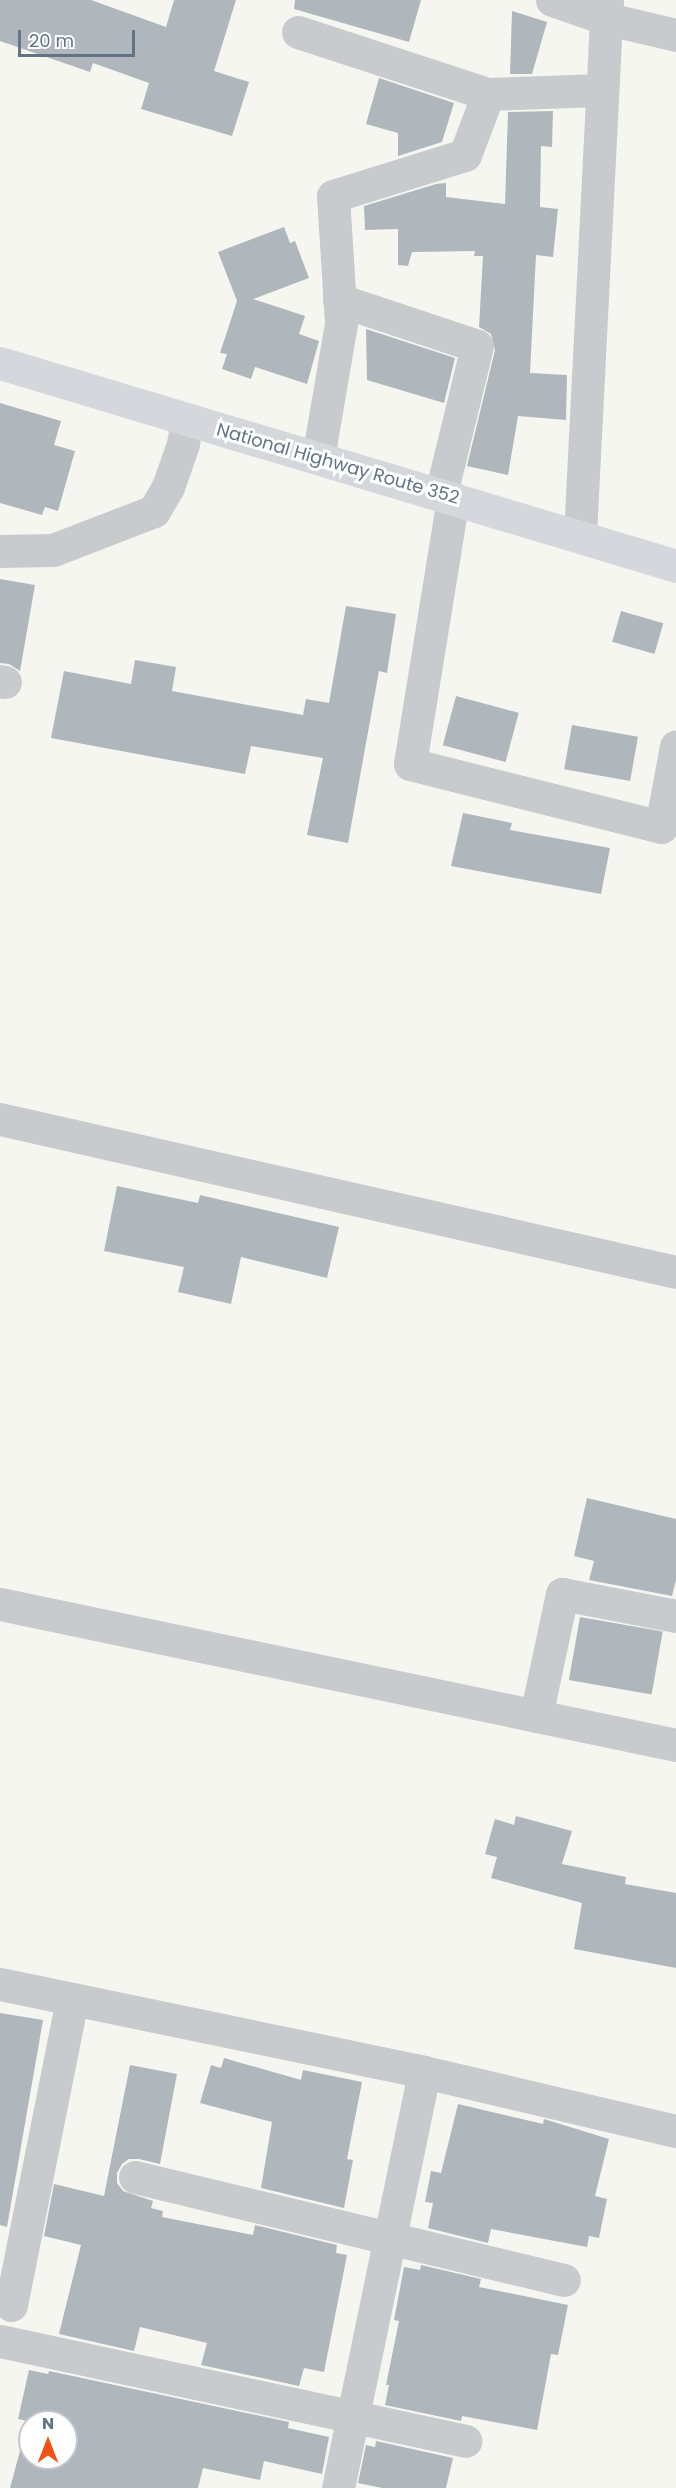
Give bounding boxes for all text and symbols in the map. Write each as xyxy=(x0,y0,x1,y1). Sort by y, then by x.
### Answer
scale bar xyxy=(21,18,138,56)
text: 20 m xyxy=(29,28,74,53)
street label: National Highway Route 352 xyxy=(214,419,462,509)
north arrow xyxy=(18,2410,78,2470)
text: N xyxy=(42,2412,54,2435)

